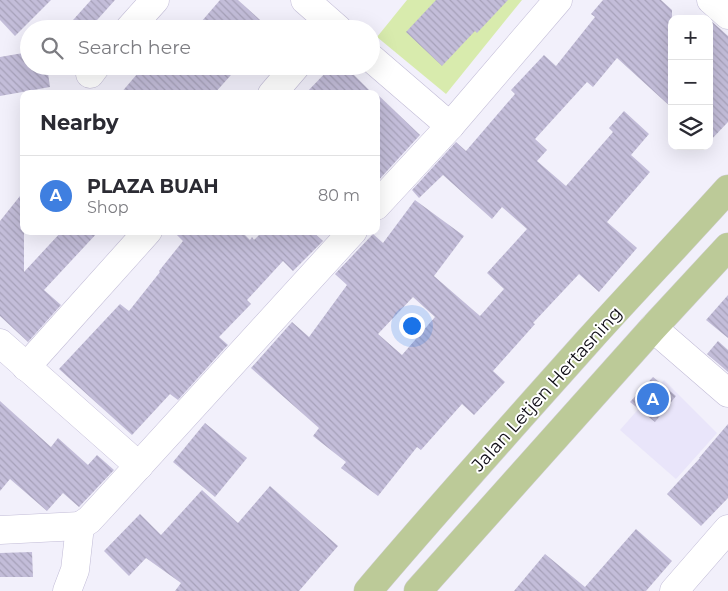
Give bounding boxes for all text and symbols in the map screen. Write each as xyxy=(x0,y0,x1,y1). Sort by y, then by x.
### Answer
map controls xyxy=(668,15,713,150)
button: + xyxy=(668,15,713,60)
search box xyxy=(20,20,380,75)
icon: search xyxy=(38,34,66,62)
text: Search here xyxy=(78,36,191,59)
button: − xyxy=(668,60,713,105)
button: layers xyxy=(668,105,713,150)
text: Nearby xyxy=(40,110,119,135)
text: PLAZA BUAH xyxy=(87,175,219,198)
text: A xyxy=(50,186,62,205)
text: 80 m xyxy=(318,186,360,205)
text: Shop xyxy=(87,198,129,217)
street label: Jalan Letjen Hertasning xyxy=(467,302,627,477)
your location xyxy=(399,313,425,339)
pin: A xyxy=(637,380,669,418)

